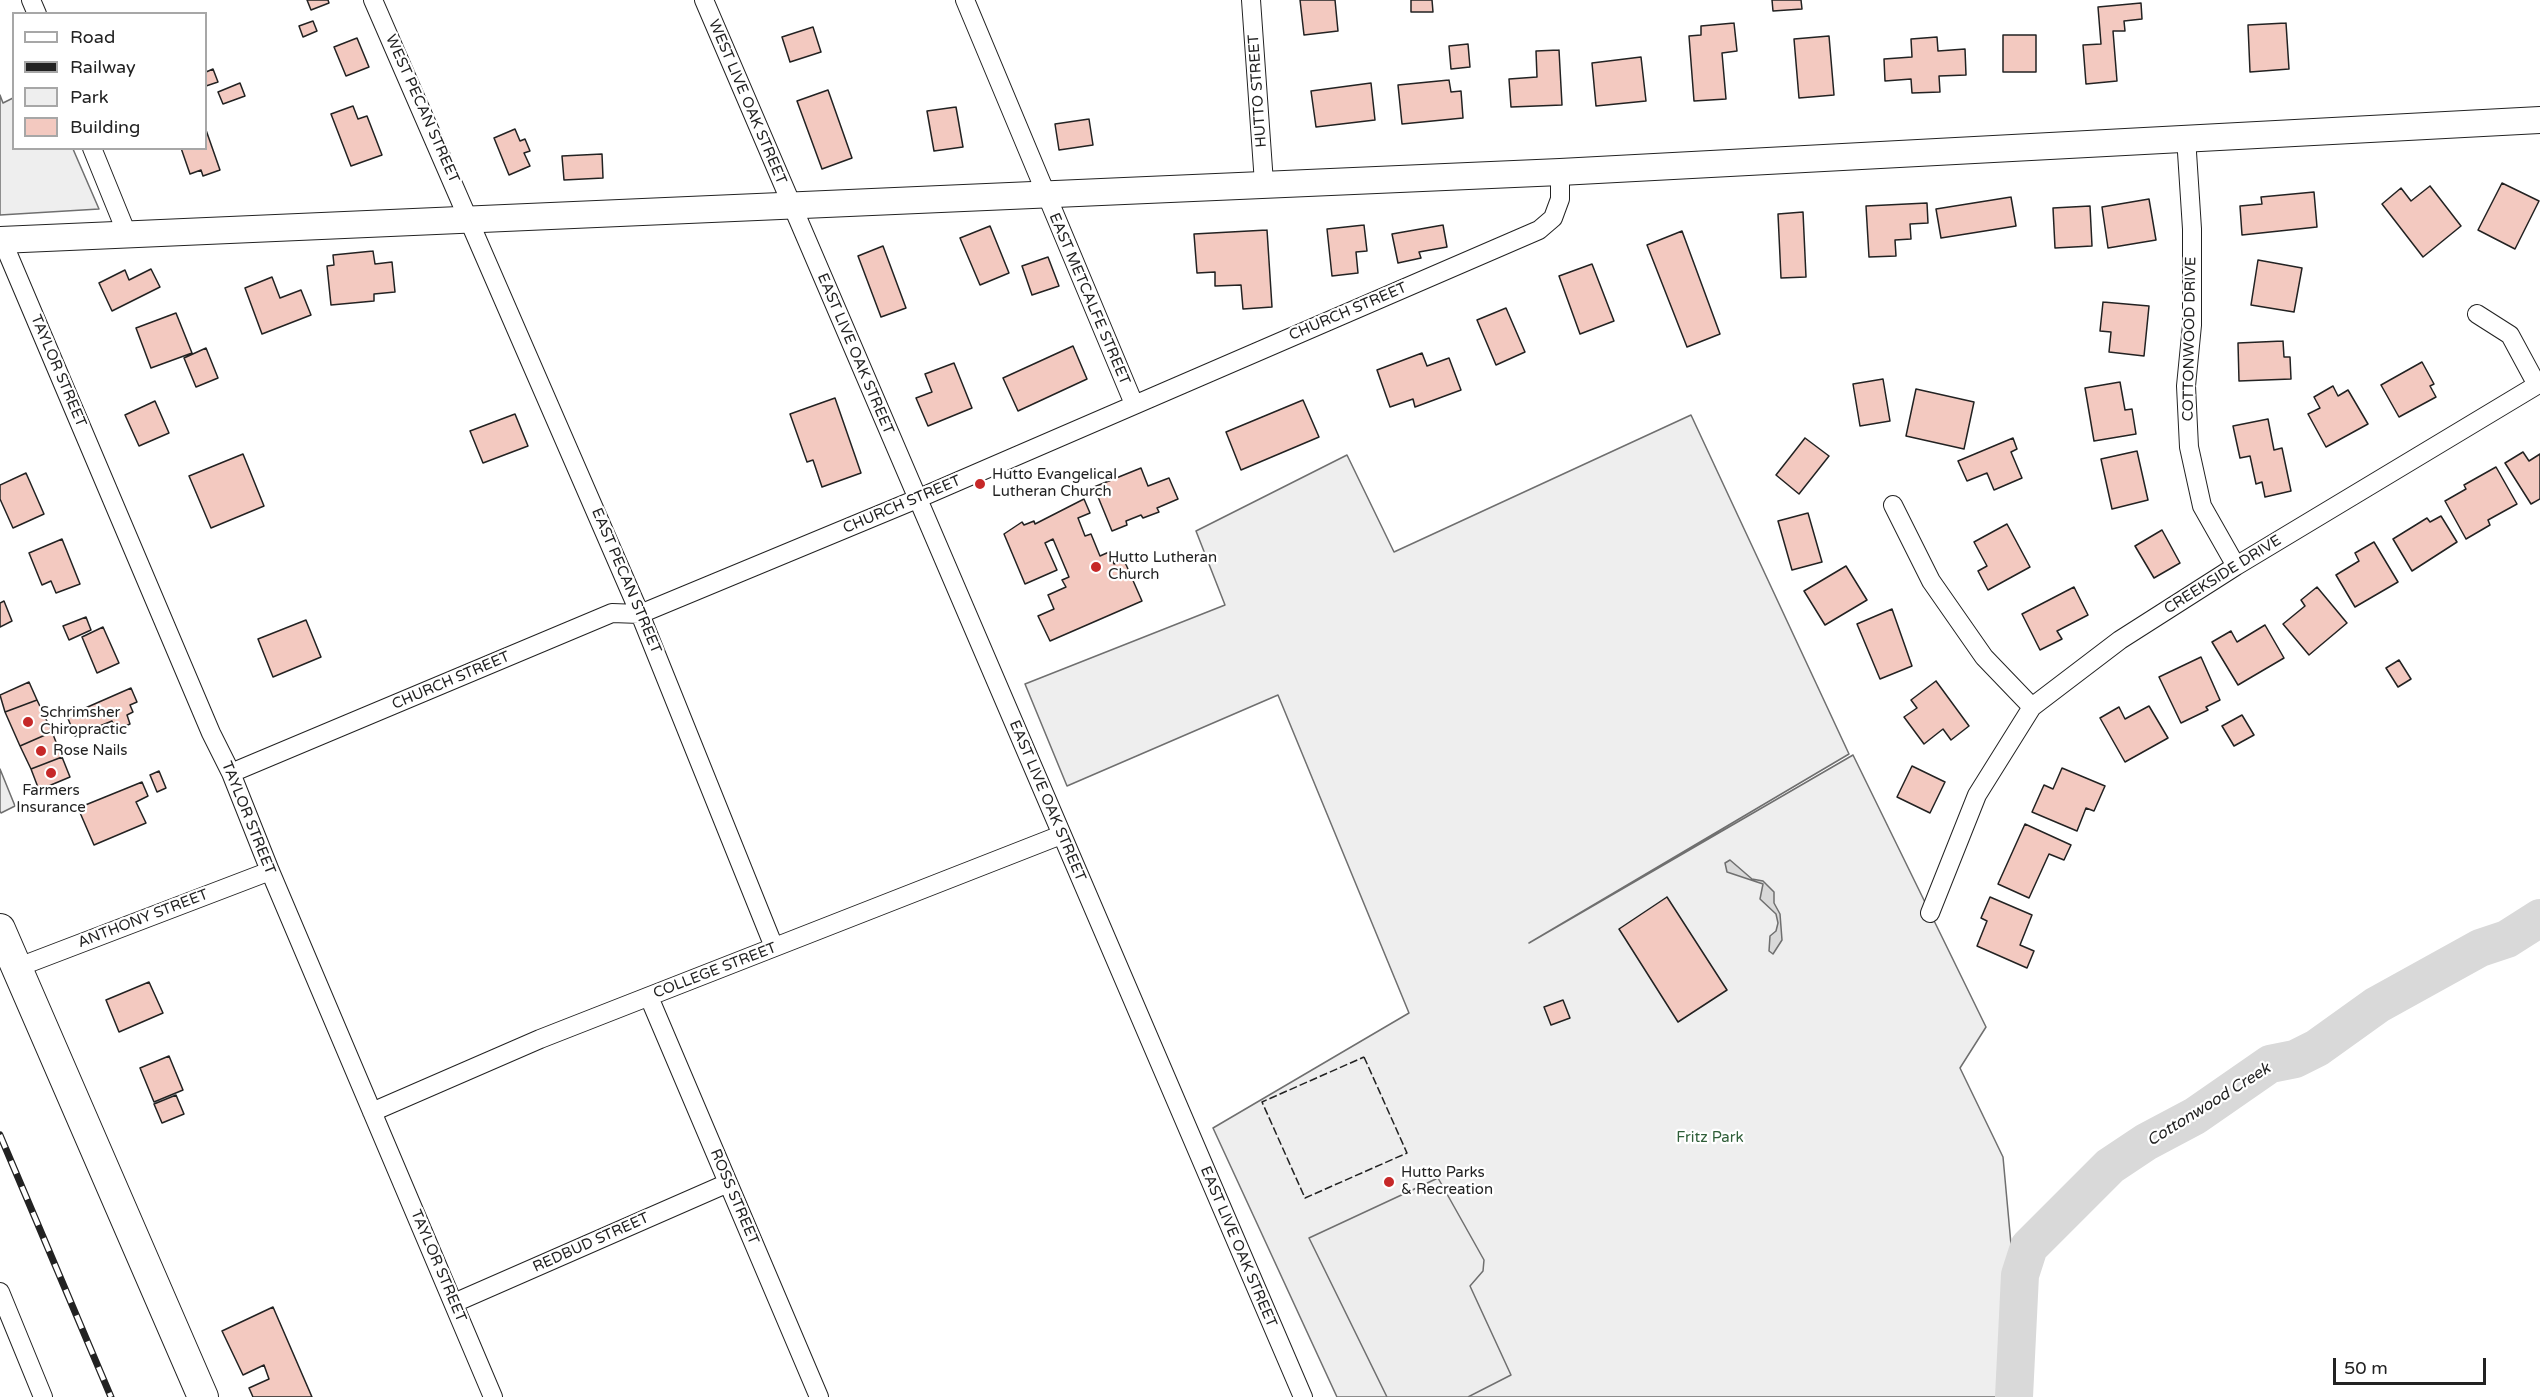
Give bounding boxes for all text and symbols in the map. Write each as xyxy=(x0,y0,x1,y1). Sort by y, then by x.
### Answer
legend xyxy=(12,12,207,150)
street label: WEST LIVE OAK STREET xyxy=(704,17,790,187)
text: Road xyxy=(70,26,115,48)
street label: WEST PECAN STREET xyxy=(381,32,463,186)
street label: HUTTO STREET xyxy=(1245,34,1271,148)
text: Railway xyxy=(70,56,136,78)
text: Park xyxy=(70,86,108,108)
text: Building xyxy=(70,116,140,138)
street label: EAST METCALFE STREET xyxy=(1045,210,1133,388)
street label: COTTONWOOD DRIVE xyxy=(2180,256,2200,422)
street label: EAST LIVE OAK STREET xyxy=(813,271,897,437)
street label: CHURCH STREET xyxy=(1286,279,1410,345)
street label: TAYLOR STREET xyxy=(26,312,90,430)
place label: Hutto Evangelical Lutheran Church xyxy=(992,466,1117,501)
street label: CHURCH STREET xyxy=(840,472,964,538)
marker: Hutto Evangelical Lutheran Church xyxy=(973,477,987,491)
street label: EAST PECAN STREET xyxy=(587,506,665,656)
street label: CREEKSIDE DRIVE xyxy=(2161,532,2285,618)
place label: Hutto Lutheran Church xyxy=(1108,549,1217,584)
marker: Hutto Lutheran Church xyxy=(1089,560,1103,574)
street label: CHURCH STREET xyxy=(389,648,513,714)
place label: Schrimsher Chiropractic xyxy=(40,704,127,739)
marker: Schrimsher Chiropractic xyxy=(21,715,35,729)
street label: EAST LIVE OAK STREET xyxy=(1005,718,1089,884)
place label: Rose Nails xyxy=(53,742,128,760)
marker: Rose Nails xyxy=(34,744,48,758)
street label: TAYLOR STREET xyxy=(217,759,279,877)
marker: Farmers Insurance xyxy=(44,766,58,780)
place label: Farmers Insurance xyxy=(16,782,86,817)
street label: ANTHONY STREET xyxy=(75,886,211,952)
street label: COLLEGE STREET xyxy=(651,939,779,1003)
water label: Cottonwood Creek xyxy=(2144,1059,2274,1151)
park label: Fritz Park xyxy=(1676,1129,1744,1147)
street label: ROSS STREET xyxy=(706,1147,762,1247)
street label: EAST LIVE OAK STREET xyxy=(1196,1164,1280,1330)
place label: Hutto Parks & Recreation xyxy=(1401,1164,1493,1199)
marker: Hutto Parks & Recreation xyxy=(1382,1175,1396,1189)
street label: TAYLOR STREET xyxy=(406,1207,470,1325)
street label: REDBUD STREET xyxy=(530,1209,652,1277)
scale bar xyxy=(2336,1346,2489,1384)
text: 50 m xyxy=(2344,1357,2388,1379)

